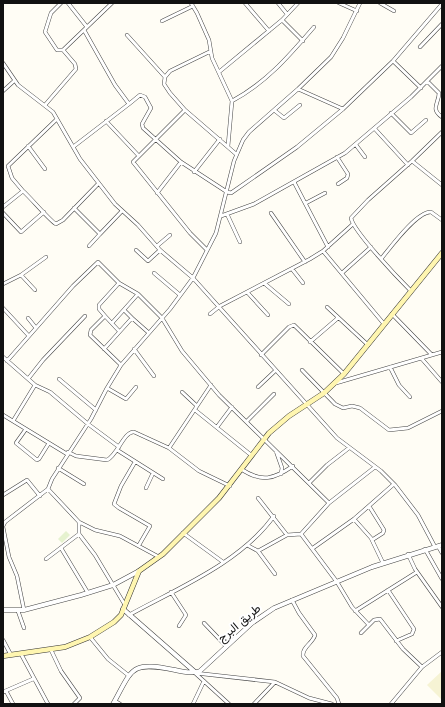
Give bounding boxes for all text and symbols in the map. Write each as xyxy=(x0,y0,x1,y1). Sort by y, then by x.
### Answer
street label: طريق البرج xyxy=(214,600,265,647)

